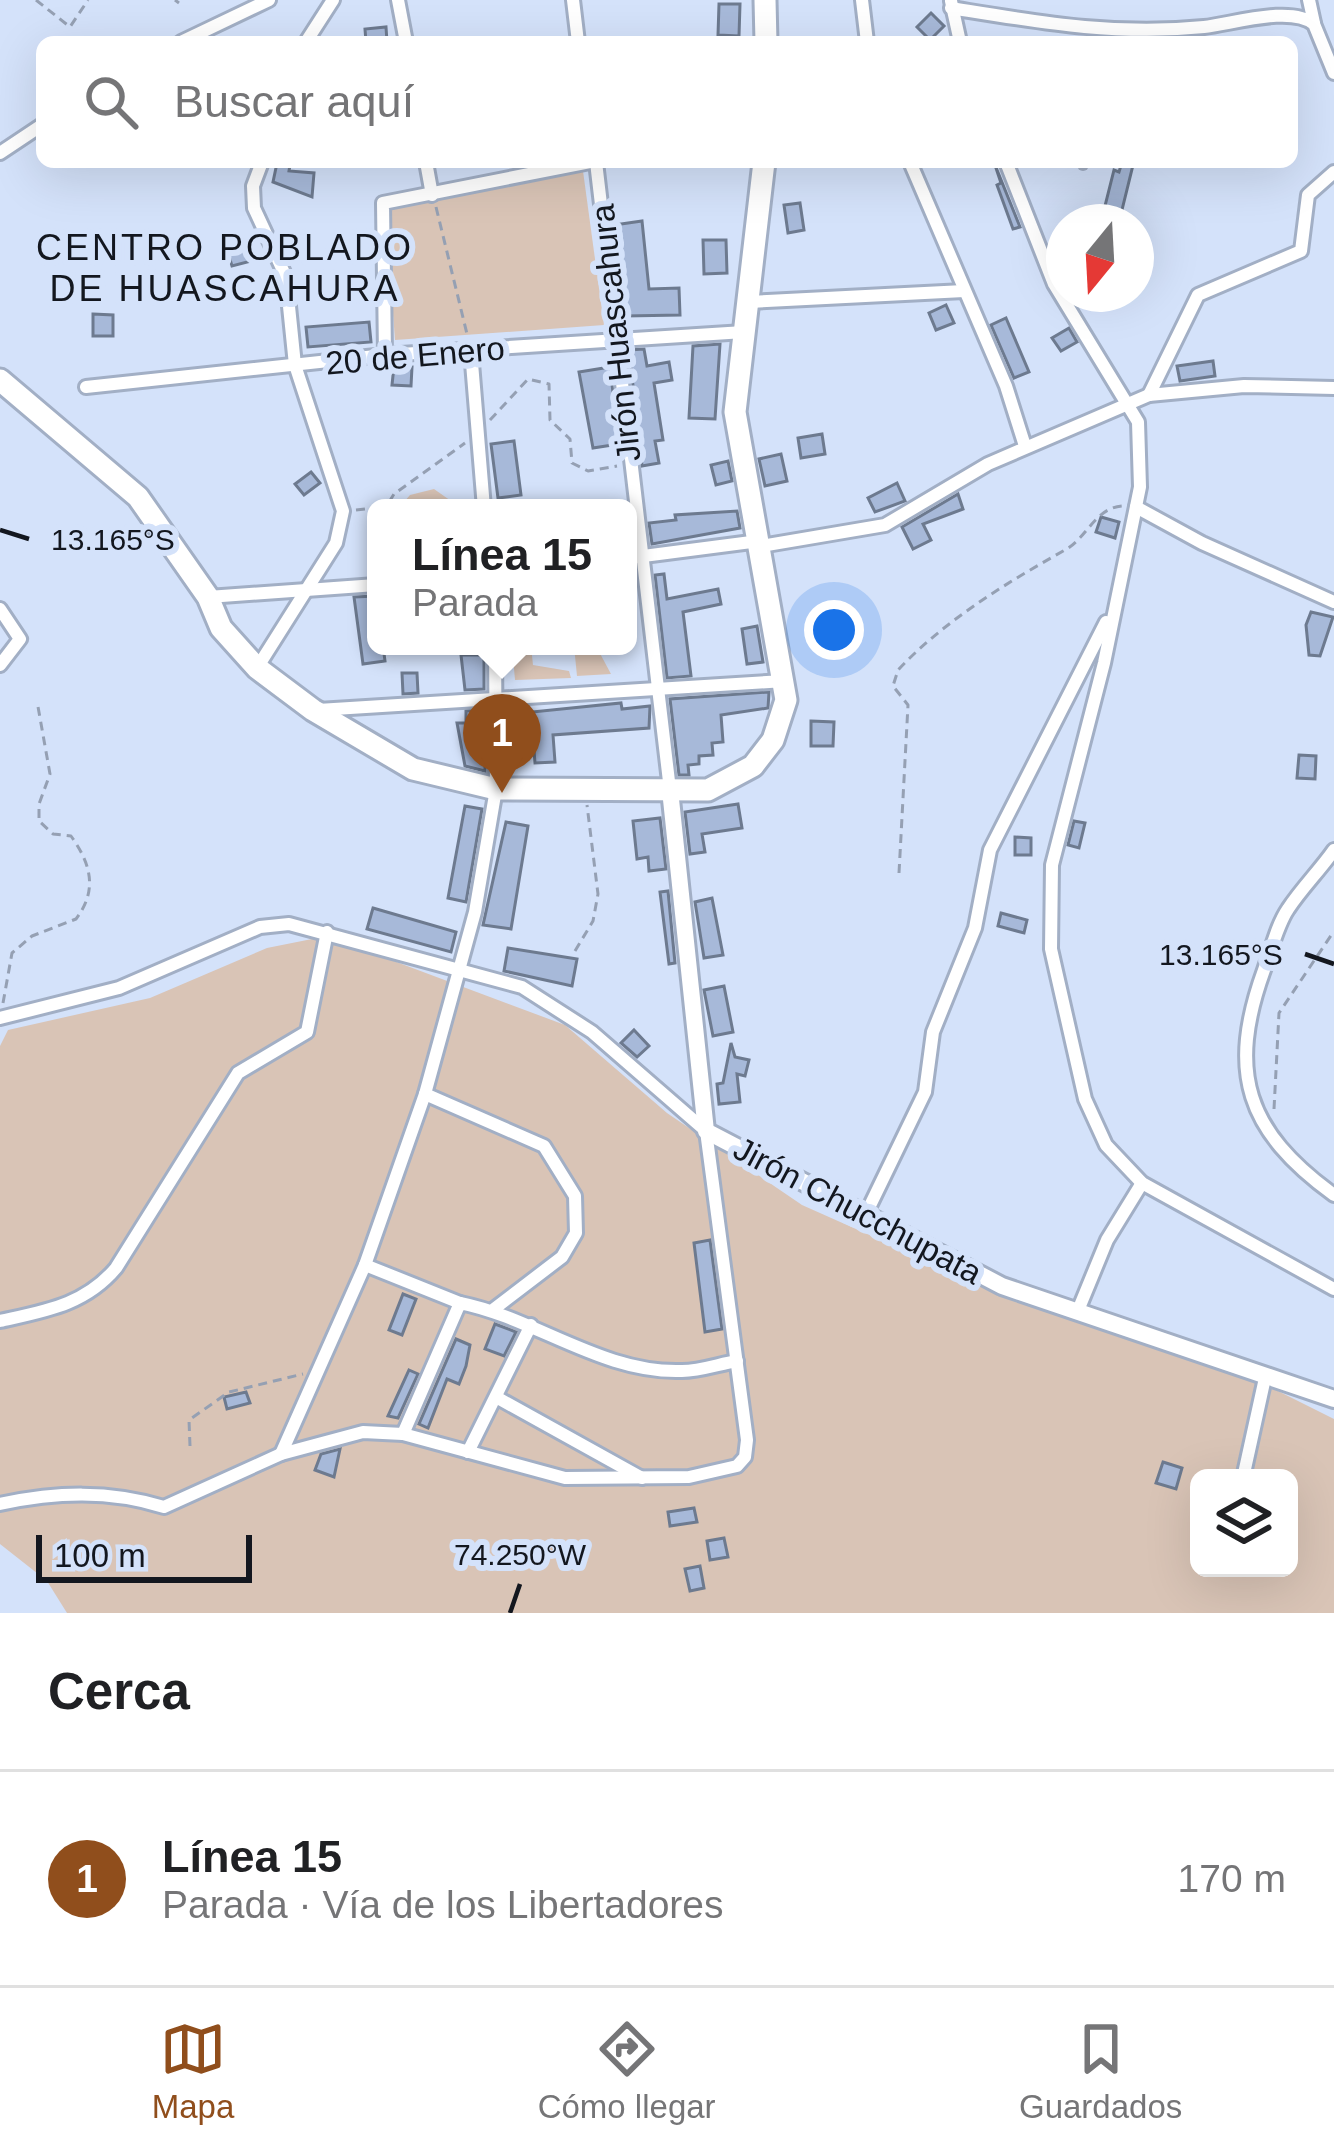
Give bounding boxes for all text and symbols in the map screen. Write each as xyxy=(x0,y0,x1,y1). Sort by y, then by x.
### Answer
search box xyxy=(36,36,1298,168)
icon: search xyxy=(78,69,144,135)
text: Buscar aquí xyxy=(174,76,414,127)
street label: Jirón Huascahura xyxy=(584,202,647,463)
north arrow xyxy=(1046,204,1154,312)
district label: CENTRO POBLADO DE HUASCAHURA xyxy=(36,227,414,309)
street label: 20 de Enero xyxy=(324,329,506,382)
popup xyxy=(367,499,637,655)
text: 13.165°S xyxy=(51,523,175,556)
text: Línea 15 xyxy=(412,529,592,580)
text: Parada xyxy=(412,581,538,624)
your location xyxy=(804,600,864,660)
pin: 1 xyxy=(463,694,541,793)
text: 13.165°S xyxy=(1159,938,1283,971)
street label: Jirón Chucchupata xyxy=(728,1130,988,1292)
map controls xyxy=(1190,1469,1298,1577)
button: layers xyxy=(1190,1469,1298,1577)
scale bar xyxy=(36,1529,252,1582)
text: 100 m xyxy=(54,1537,146,1574)
text: 74.250°W xyxy=(454,1538,587,1571)
text: Cerca xyxy=(48,1663,190,1720)
text: Línea 15 xyxy=(162,1831,342,1882)
text: 1 xyxy=(76,1857,98,1900)
text: 170 m xyxy=(1178,1857,1286,1900)
text: Parada · Vía de los Libertadores xyxy=(162,1883,724,1926)
tab: Mapa xyxy=(152,2016,234,2126)
tab: Cómo llegar xyxy=(538,2016,716,2126)
tab: Guardados xyxy=(1019,2016,1182,2126)

